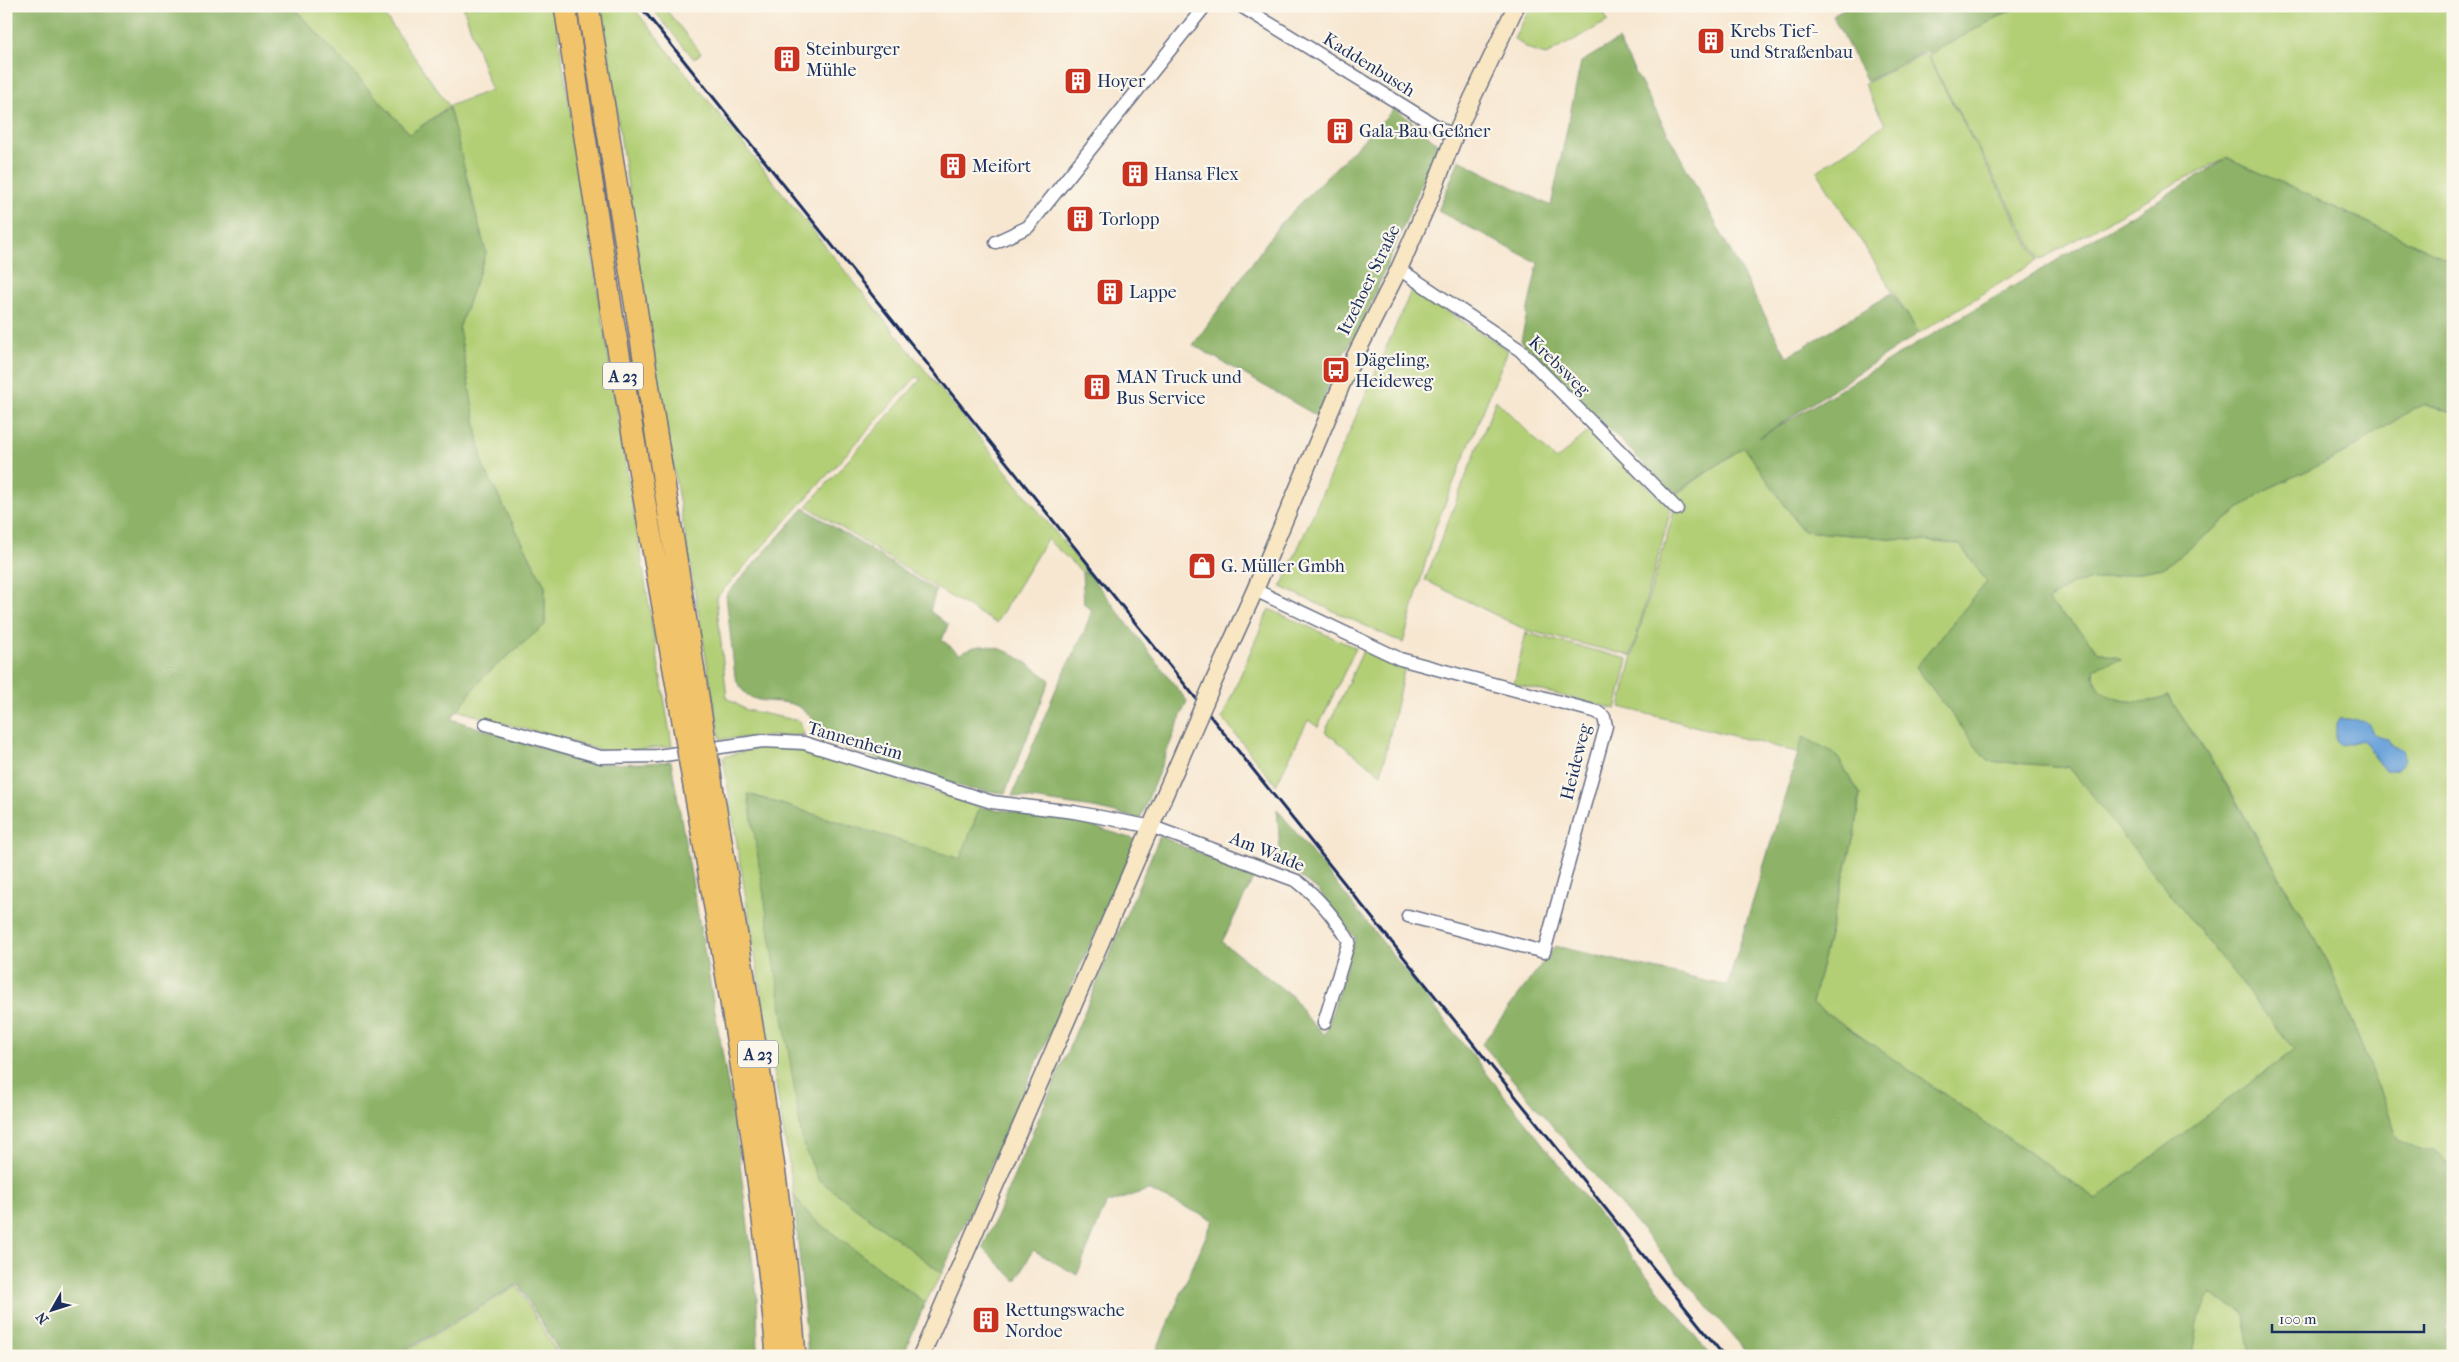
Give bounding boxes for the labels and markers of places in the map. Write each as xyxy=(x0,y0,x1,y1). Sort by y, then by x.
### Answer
place label: Krebs Tief- und Straßenbau xyxy=(1729,21,1853,63)
building icon: Krebs Tief- und Straßenbau xyxy=(1696,26,1726,56)
place label: Steinburger Mühle xyxy=(806,39,900,81)
building icon: Steinburger Mühle xyxy=(772,44,802,74)
building icon: Hoyer xyxy=(1063,66,1093,96)
place label: Hoyer xyxy=(1097,71,1146,92)
building icon: Gala-Bau Geßner xyxy=(1325,116,1355,146)
place label: Gala-Bau Geßner xyxy=(1359,121,1491,142)
building icon: Meifort xyxy=(938,151,968,181)
place label: Meifort xyxy=(972,156,1032,177)
building icon: Hansa Flex xyxy=(1120,159,1150,189)
place label: Hansa Flex xyxy=(1154,164,1239,185)
building icon: Torlopp xyxy=(1065,204,1095,234)
place label: Torlopp xyxy=(1099,209,1160,230)
building icon: Lappe xyxy=(1095,277,1125,307)
place label: Lappe xyxy=(1129,282,1177,303)
place label: Dägeling, Heideweg xyxy=(1355,350,1434,392)
bus stop icon: Dägeling, Heideweg xyxy=(1321,355,1351,385)
place label: MAN Truck und Bus Service xyxy=(1116,367,1242,409)
building icon: MAN Truck und Bus Service xyxy=(1082,372,1112,402)
shop icon: G. Müller Gmbh xyxy=(1187,551,1217,581)
place label: G. Müller Gmbh xyxy=(1221,556,1345,577)
place label: Rettungswache Nordoe xyxy=(1005,1300,1125,1342)
building icon: Rettungswache Nordoe xyxy=(971,1305,1001,1335)

